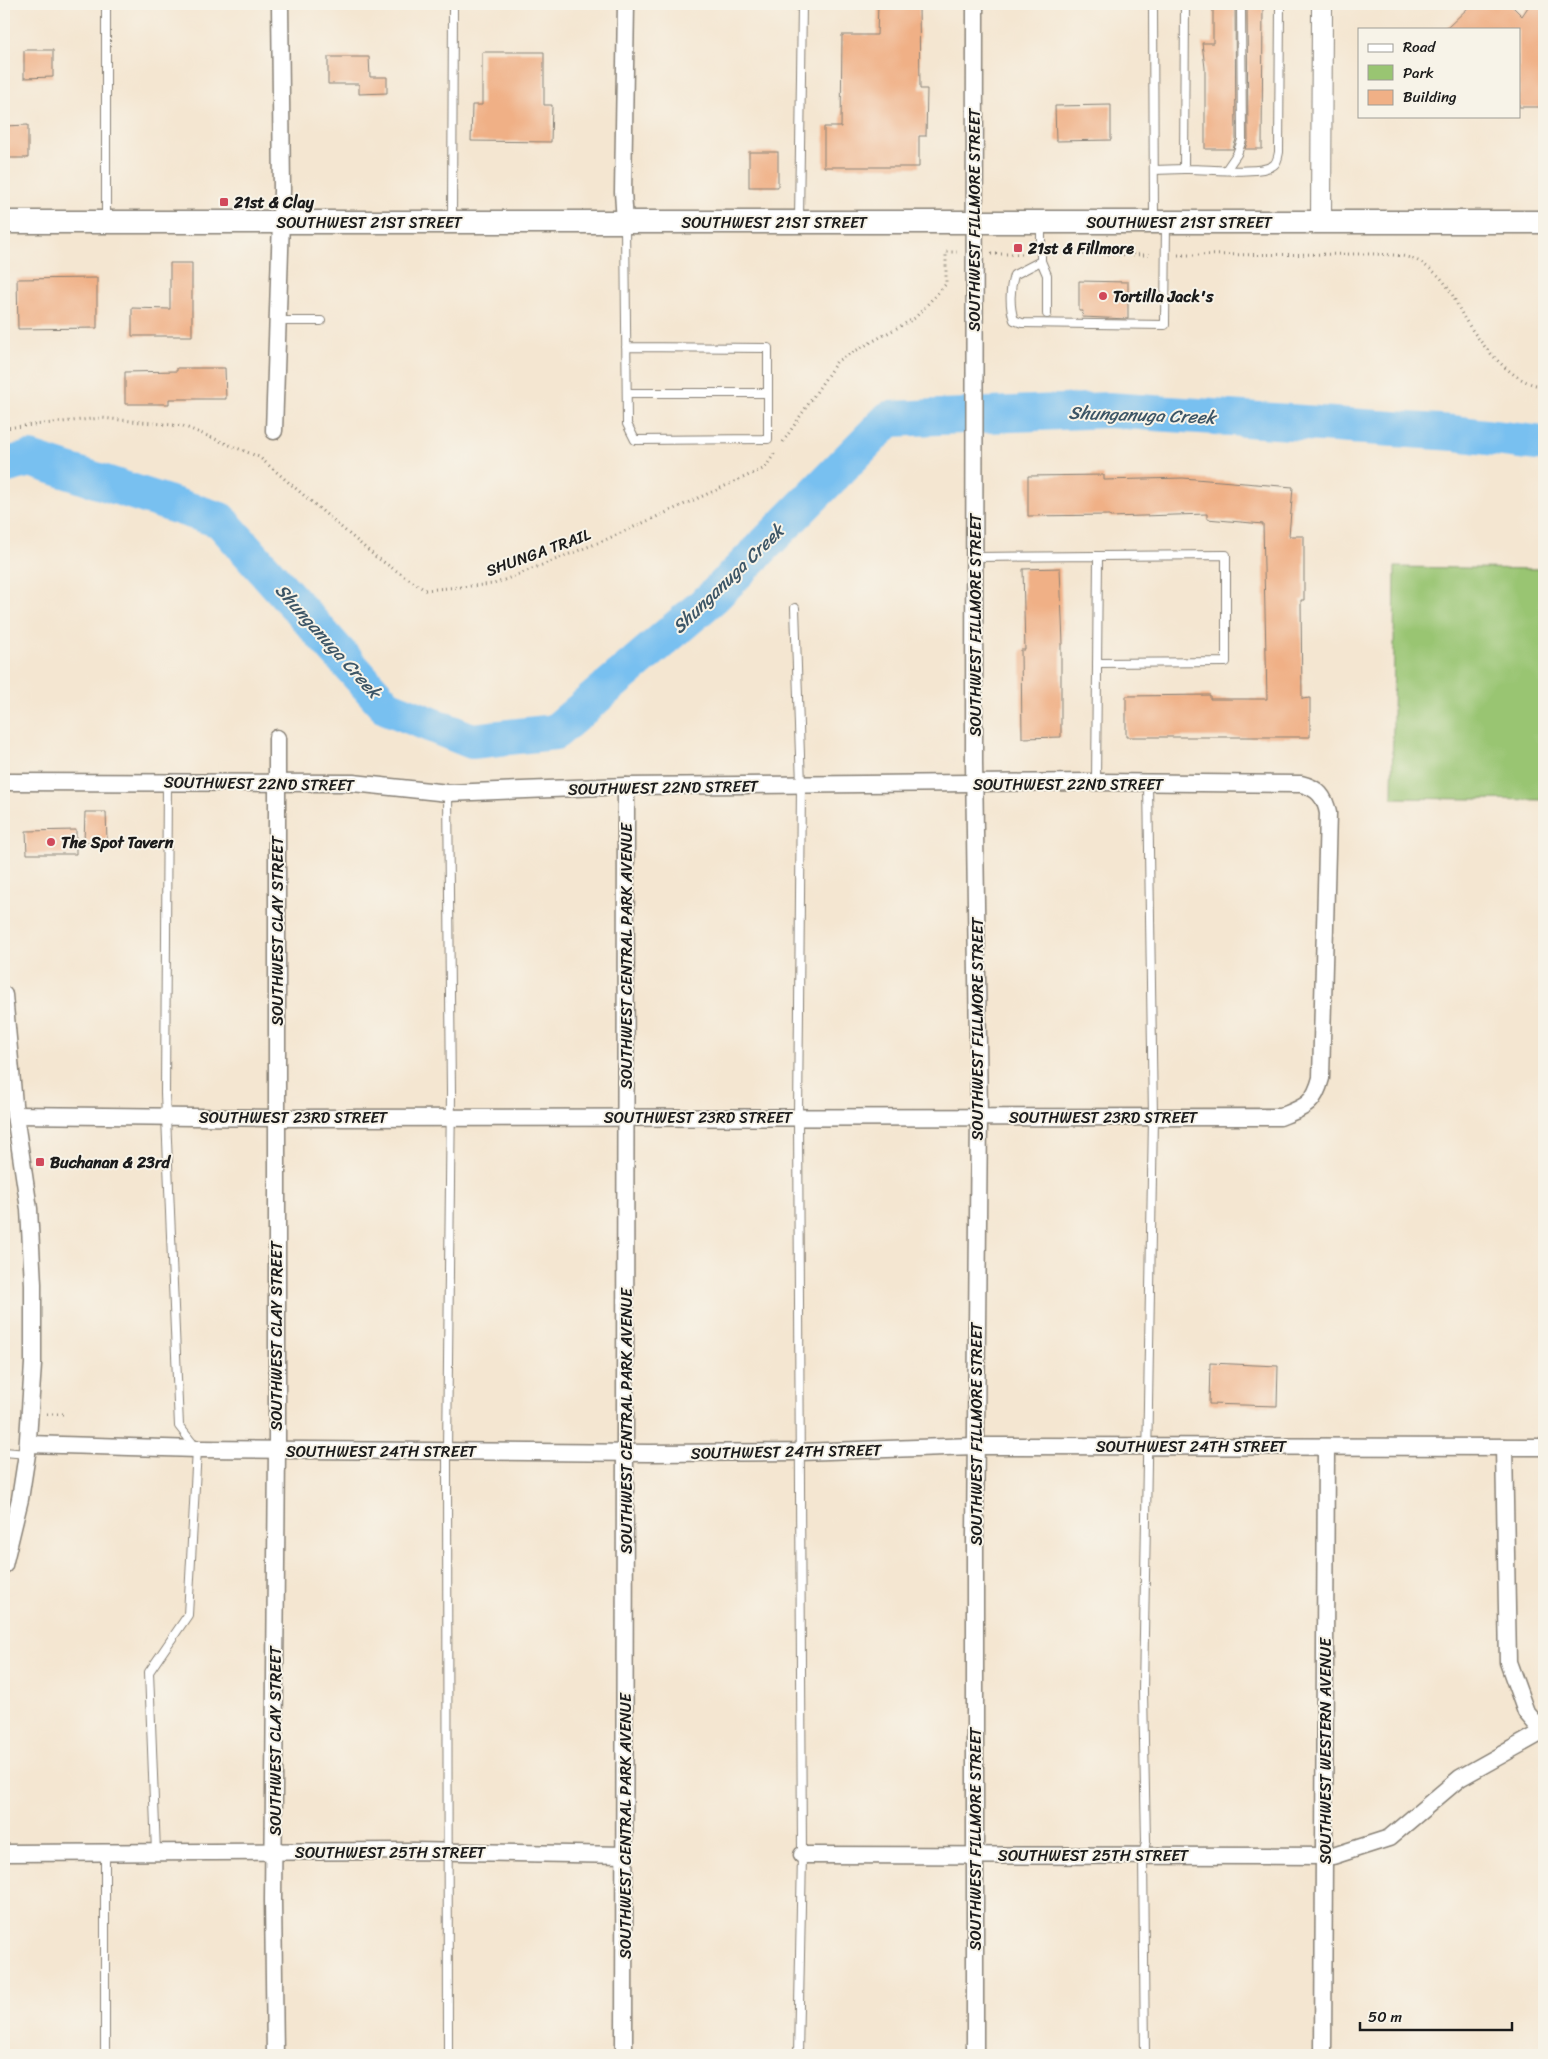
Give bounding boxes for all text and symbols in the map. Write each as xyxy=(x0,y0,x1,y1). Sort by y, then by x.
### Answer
legend xyxy=(1358,28,1520,118)
text: Road xyxy=(1403,34,1436,60)
text: Park xyxy=(1403,60,1434,86)
text: Building xyxy=(1403,84,1457,110)
street label: SOUTHWEST FILLMORE STREET xyxy=(960,107,989,331)
place label: 21st & Clay xyxy=(233,188,314,217)
marker: 21st & Clay xyxy=(218,196,230,208)
street label: SOUTHWEST 21ST STREET xyxy=(276,208,463,237)
street label: SOUTHWEST 21ST STREET xyxy=(681,208,868,237)
street label: SOUTHWEST 21ST STREET xyxy=(1086,208,1273,237)
place label: 21st & Fillmore xyxy=(1027,234,1134,263)
marker: 21st & Fillmore xyxy=(1012,242,1024,254)
place label: Tortilla Jack's xyxy=(1113,282,1214,311)
marker: Tortilla Jack's xyxy=(1097,290,1109,302)
water label: Shunganuga Creek xyxy=(1068,396,1218,434)
street label: SOUTHWEST FILLMORE STREET xyxy=(961,512,990,736)
water label: Shunganuga Creek xyxy=(664,515,794,641)
street label: SHUNGA TRAIL xyxy=(482,520,595,585)
water label: Shunganuga Creek xyxy=(267,576,391,708)
street label: SOUTHWEST 22ND STREET xyxy=(164,767,355,800)
street label: SOUTHWEST 22ND STREET xyxy=(973,770,1164,799)
street label: SOUTHWEST 22ND STREET xyxy=(568,771,759,804)
street label: SOUTHWEST CENTRAL PARK AVENUE xyxy=(612,822,641,1089)
place label: The Spot Tavern xyxy=(61,828,174,857)
street label: SOUTHWEST CLAY STREET xyxy=(263,835,292,1026)
marker: The Spot Tavern xyxy=(45,836,57,848)
street label: SOUTHWEST FILLMORE STREET xyxy=(963,916,992,1140)
street label: SOUTHWEST 23RD STREET xyxy=(199,1103,388,1132)
street label: SOUTHWEST 23RD STREET xyxy=(604,1103,793,1132)
street label: SOUTHWEST 23RD STREET xyxy=(1009,1103,1198,1132)
place label: Buchanan & 23rd xyxy=(50,1148,171,1177)
marker: Buchanan & 23rd xyxy=(34,1156,46,1168)
street label: SOUTHWEST CLAY STREET xyxy=(262,1240,291,1431)
street label: SOUTHWEST CENTRAL PARK AVENUE xyxy=(612,1287,641,1554)
street label: SOUTHWEST FILLMORE STREET xyxy=(962,1321,991,1545)
street label: SOUTHWEST 24TH STREET xyxy=(1096,1432,1287,1461)
street label: SOUTHWEST 24TH STREET xyxy=(691,1435,883,1468)
street label: SOUTHWEST 24TH STREET xyxy=(286,1437,477,1466)
street label: SOUTHWEST WESTERN AVENUE xyxy=(1311,1637,1340,1864)
street label: SOUTHWEST CLAY STREET xyxy=(261,1645,290,1836)
street label: SOUTHWEST CENTRAL PARK AVENUE xyxy=(611,1692,640,1959)
street label: SOUTHWEST FILLMORE STREET xyxy=(961,1726,990,1950)
street label: SOUTHWEST 25TH STREET xyxy=(295,1838,486,1867)
street label: SOUTHWEST 25TH STREET xyxy=(998,1841,1189,1870)
scale bar xyxy=(1360,1999,1513,2031)
text: 50 m xyxy=(1368,2004,1403,2030)

